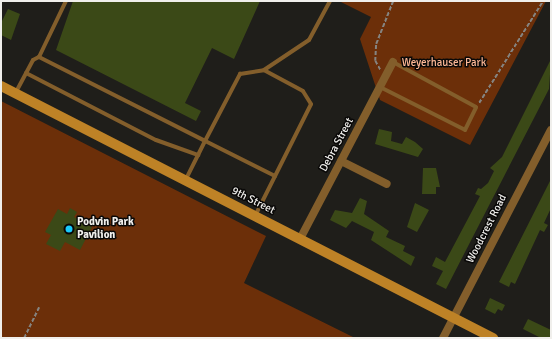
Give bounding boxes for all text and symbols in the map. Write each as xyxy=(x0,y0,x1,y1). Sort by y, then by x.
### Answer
park label: Weyerhauser Park xyxy=(402,56,486,70)
street label: Debra Street xyxy=(317,116,357,174)
street label: 9th Street xyxy=(229,184,277,218)
street label: Woodcrest Road xyxy=(464,192,510,266)
place label: Podvin Park Pavilion xyxy=(77,216,134,242)
marker: Podvin Park Pavilion xyxy=(64,224,74,234)

